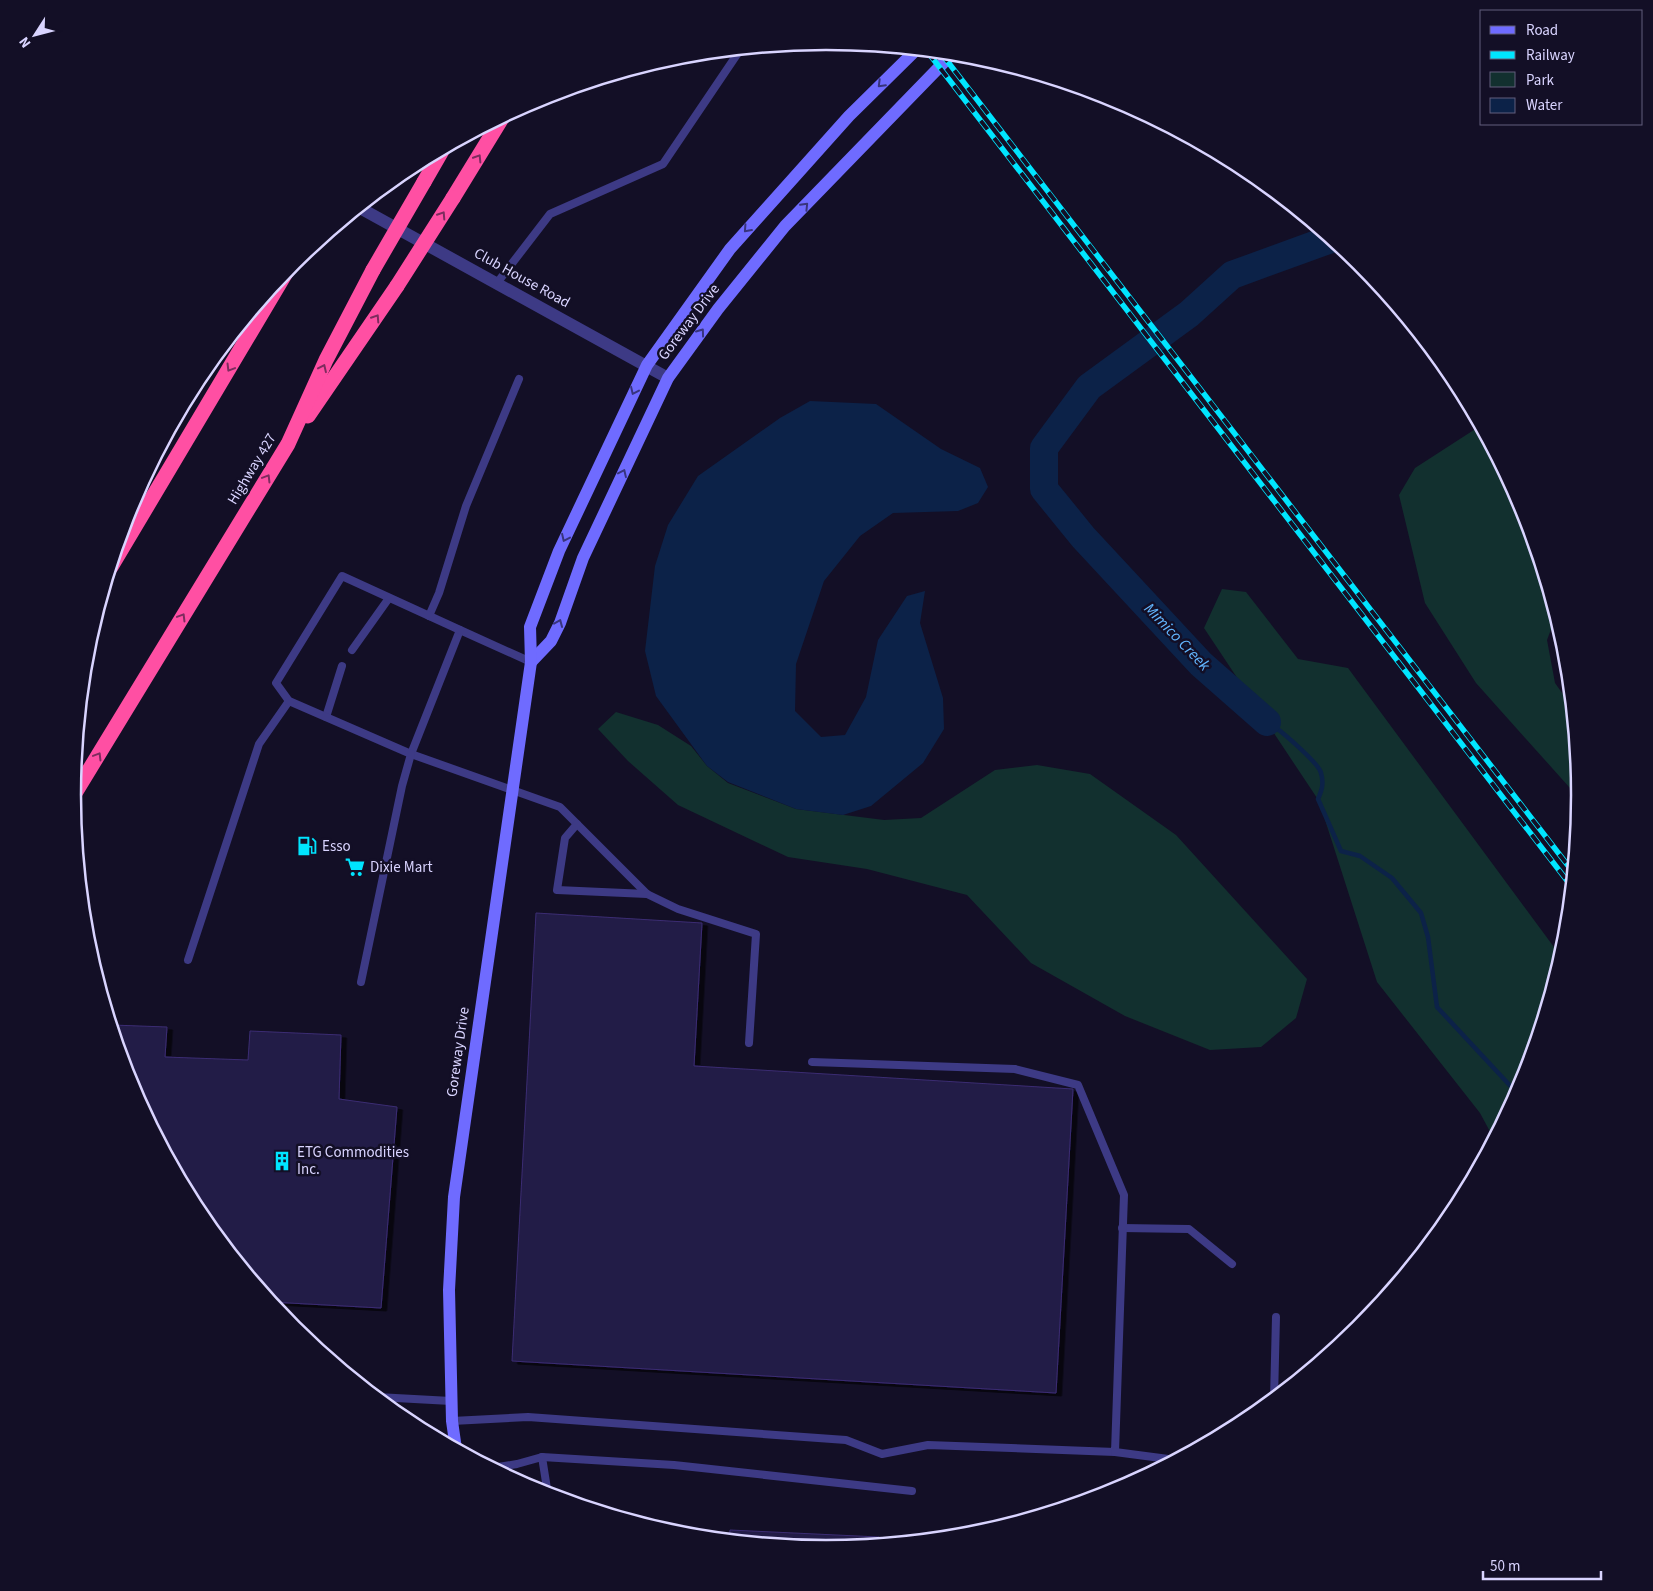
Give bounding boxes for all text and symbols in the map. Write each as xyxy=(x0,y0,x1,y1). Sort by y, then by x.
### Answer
north arrow xyxy=(10,10,60,60)
legend xyxy=(1480,10,1643,125)
text: Road xyxy=(1526,20,1558,41)
text: N xyxy=(14,32,36,52)
text: Railway xyxy=(1526,45,1575,66)
text: Park xyxy=(1526,70,1555,91)
one-way arrow xyxy=(878,78,887,87)
text: Water xyxy=(1526,95,1563,116)
one-way arrow xyxy=(471,154,481,163)
one-way arrow xyxy=(799,203,808,212)
one-way arrow xyxy=(436,211,445,221)
one-way arrow xyxy=(744,224,753,233)
street label: Club House Road xyxy=(470,243,574,313)
street label: Goreway Drive xyxy=(653,279,725,365)
one-way arrow xyxy=(370,314,379,324)
one-way arrow xyxy=(696,329,704,338)
one-way arrow xyxy=(226,363,236,372)
one-way arrow xyxy=(316,364,327,373)
one-way arrow xyxy=(630,386,641,395)
street label: Highway 427 xyxy=(222,429,282,509)
one-way arrow xyxy=(616,469,627,478)
one-way arrow xyxy=(261,475,270,484)
one-way arrow xyxy=(561,533,572,542)
water label: Mimico Creek xyxy=(1139,598,1215,676)
one-way arrow xyxy=(176,614,186,623)
one-way arrow xyxy=(553,619,564,628)
one-way arrow xyxy=(91,752,101,761)
fuel station icon: Esso xyxy=(296,835,318,857)
place label: Esso xyxy=(322,836,351,857)
supermarket icon: Dixie Mart xyxy=(344,856,366,878)
place label: Dixie Mart xyxy=(370,857,432,878)
street label: Goreway Drive xyxy=(441,1006,475,1098)
place label: ETG Commodities Inc. xyxy=(297,1142,409,1180)
building icon: ETG Commodities Inc. xyxy=(271,1150,293,1172)
scale bar xyxy=(1483,1548,1600,1580)
text: 50 m xyxy=(1490,1556,1520,1577)

